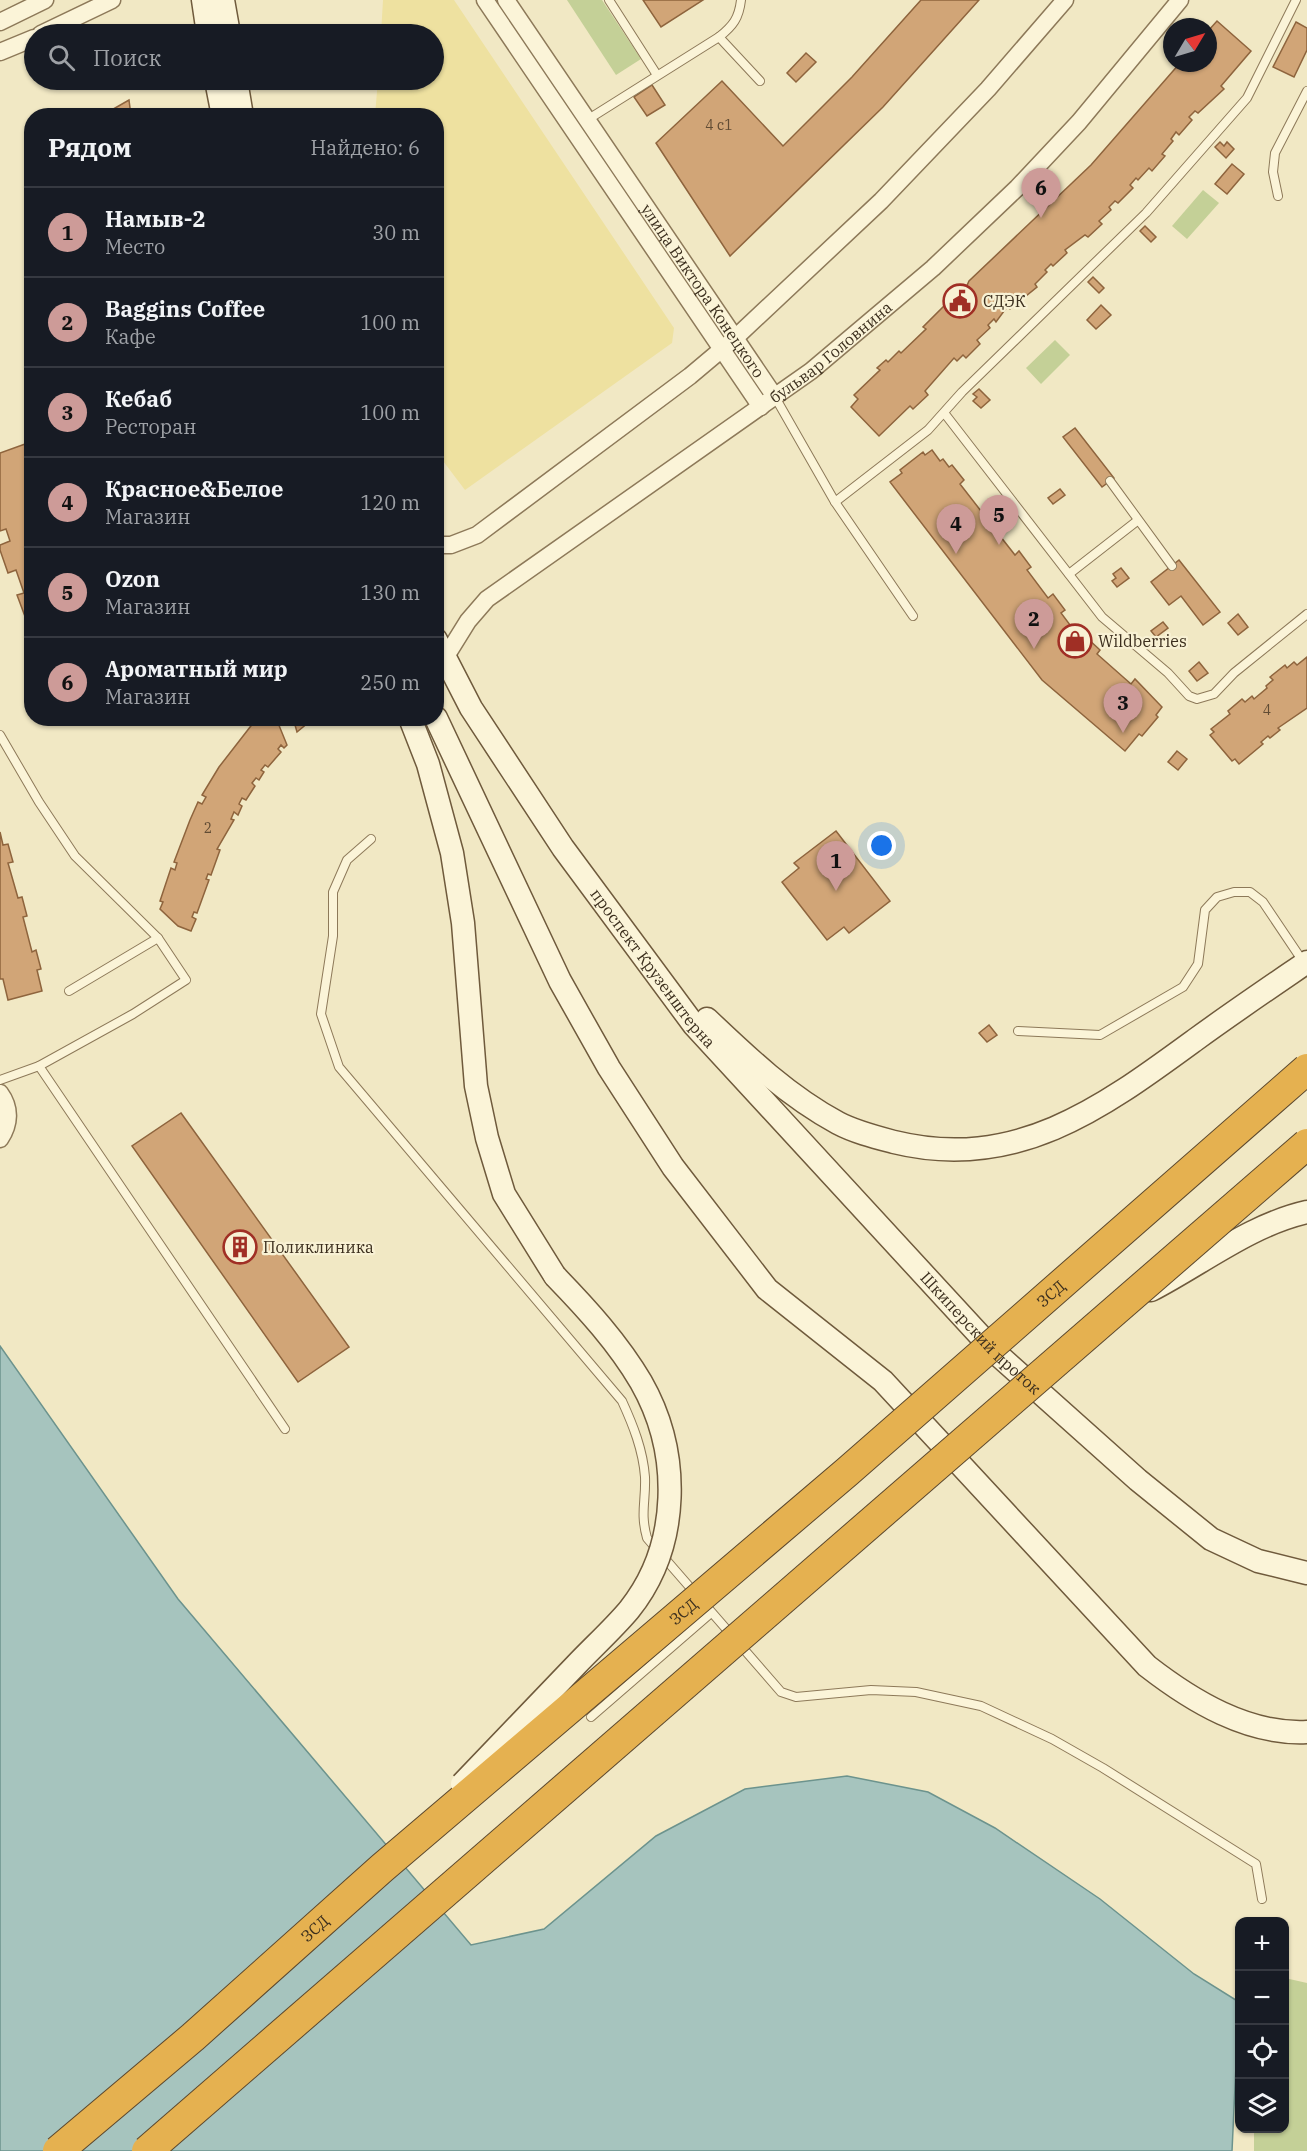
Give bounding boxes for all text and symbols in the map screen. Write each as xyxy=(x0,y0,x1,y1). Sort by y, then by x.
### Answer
north arrow xyxy=(1163,18,1217,72)
search box xyxy=(24,24,444,90)
icon: search xyxy=(45,41,78,74)
text: Поиск xyxy=(93,43,161,72)
house number: 4 с1 xyxy=(705,116,733,134)
text: Рядом xyxy=(48,130,132,164)
text: Найдено: 6 xyxy=(311,134,420,161)
pin: 6 xyxy=(1022,168,1060,218)
street label: улица Виктора Конецкого xyxy=(637,200,769,381)
text: Намыв-2 xyxy=(105,204,206,233)
text: 1 xyxy=(62,219,74,246)
text: 30 m xyxy=(372,219,420,246)
text: Место xyxy=(105,233,165,260)
public building icon: СДЭК xyxy=(942,283,978,319)
place label: СДЭК xyxy=(983,291,1026,311)
text: Baggins Coffee xyxy=(105,294,265,323)
street label: бульвар Головнина xyxy=(766,297,896,407)
text: 2 xyxy=(62,309,74,336)
text: 100 m xyxy=(360,309,420,336)
text: Кафе xyxy=(105,323,156,350)
text: Кебаб xyxy=(105,384,172,413)
text: 3 xyxy=(62,399,74,426)
text: 100 m xyxy=(360,399,420,426)
text: Ресторан xyxy=(105,413,196,440)
text: Красное&Белое xyxy=(105,474,283,503)
text: 4 xyxy=(62,489,74,516)
text: 120 m xyxy=(360,489,420,516)
pin: 5 xyxy=(980,496,1018,545)
text: Магазин xyxy=(105,503,190,530)
pin: 4 xyxy=(936,504,976,554)
text: Ozon xyxy=(105,564,160,593)
text: 5 xyxy=(62,579,74,606)
text: 130 m xyxy=(360,579,420,606)
text: Магазин xyxy=(105,593,190,620)
pin: 2 xyxy=(1014,600,1054,649)
shop icon: Wildberries xyxy=(1057,623,1093,659)
place label: Wildberries xyxy=(1098,631,1187,651)
text: Ароматный мир xyxy=(105,654,288,683)
text: 6 xyxy=(62,669,74,696)
text: 250 m xyxy=(360,669,420,696)
text: Магазин xyxy=(105,683,190,710)
pin: 3 xyxy=(1104,684,1142,733)
house number: 4 xyxy=(1263,701,1271,719)
house number: 2 xyxy=(204,819,212,837)
your location xyxy=(867,831,896,860)
pin: 1 xyxy=(816,842,856,891)
street label: проспект Крузенштерна xyxy=(586,884,720,1052)
building icon: Поликлиника xyxy=(222,1229,258,1265)
place label: Поликлиника xyxy=(263,1237,374,1257)
street label: Шкиперский проток xyxy=(916,1268,1046,1399)
street label: ЗСД xyxy=(1033,1276,1069,1311)
street label: ЗСД xyxy=(665,1594,702,1629)
street label: ЗСД xyxy=(297,1910,333,1946)
map controls xyxy=(1235,1917,1289,2133)
button: + xyxy=(1235,1917,1289,1971)
button: − xyxy=(1235,1971,1289,2025)
button: locate xyxy=(1235,2025,1289,2079)
button: layers xyxy=(1235,2079,1289,2133)

